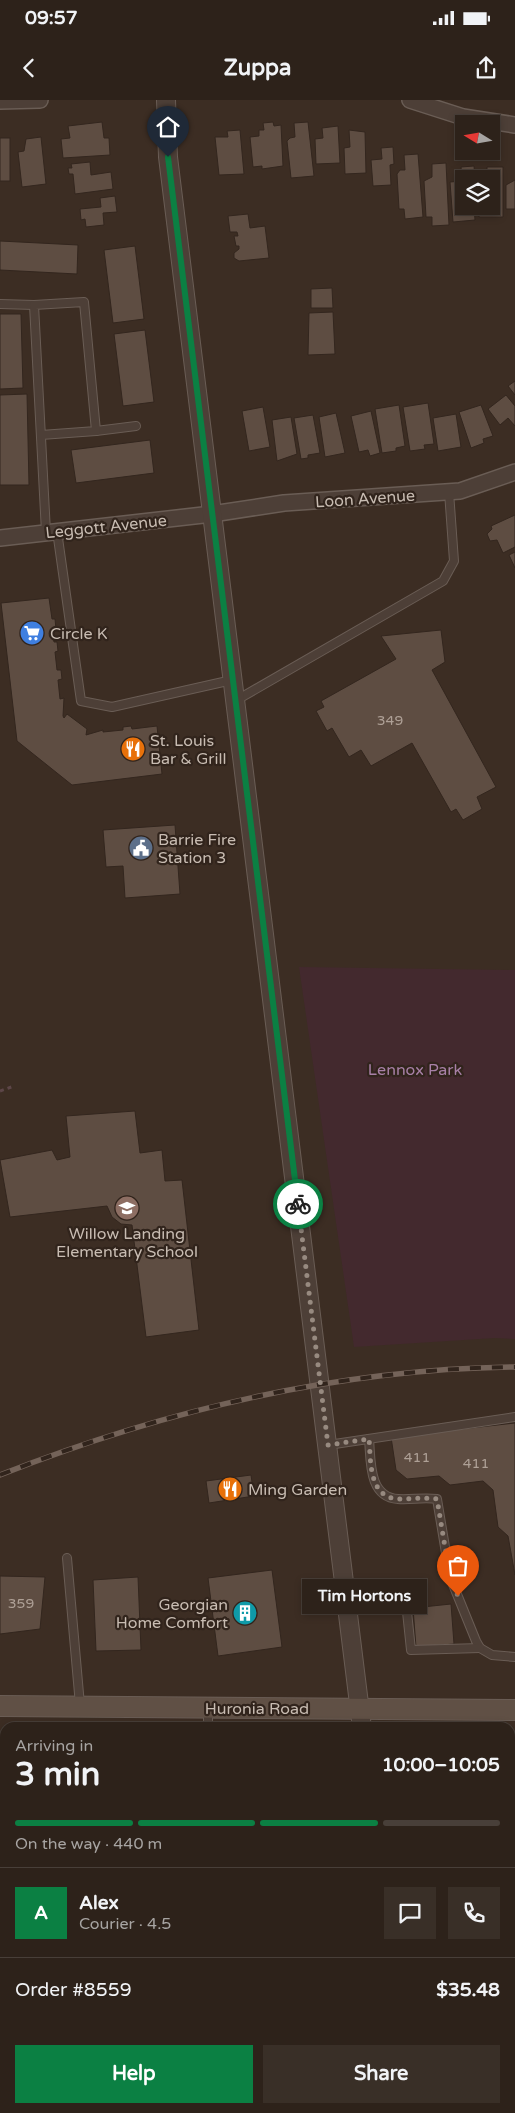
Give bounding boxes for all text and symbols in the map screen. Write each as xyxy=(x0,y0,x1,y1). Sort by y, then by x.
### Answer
text: 09:57 xyxy=(25,7,78,29)
icon: back xyxy=(15,54,43,82)
icon: share xyxy=(472,54,500,82)
text: Zuppa xyxy=(224,55,291,81)
pin xyxy=(147,106,189,157)
icon: home xyxy=(154,113,182,141)
north arrow xyxy=(455,115,500,160)
map controls xyxy=(455,115,500,215)
button: layers xyxy=(455,170,500,215)
street label: Loon Avenue xyxy=(315,486,416,512)
street label: Leggott Avenue xyxy=(45,511,168,543)
supermarket icon: Circle K xyxy=(19,620,45,646)
place label: Circle K xyxy=(50,624,108,644)
house number: 349 xyxy=(377,712,403,729)
place label: St. Louis Bar & Grill xyxy=(150,731,226,769)
restaurant icon: St. Louis Bar & Grill xyxy=(120,736,146,762)
place label: Barrie Fire Station 3 xyxy=(158,830,236,868)
public building icon: Barrie Fire Station 3 xyxy=(128,835,154,861)
park label: Lennox Park xyxy=(368,1060,462,1080)
courier xyxy=(273,1179,323,1229)
icon: bike xyxy=(284,1190,312,1218)
school or university icon: Willow Landing Elementary School xyxy=(114,1195,140,1221)
place label: Willow Landing Elementary School xyxy=(56,1224,198,1262)
house number: 411 xyxy=(404,1449,430,1466)
house number: 411 xyxy=(463,1455,489,1472)
restaurant icon: Ming Garden xyxy=(217,1476,243,1502)
place label: Ming Garden xyxy=(248,1480,347,1500)
pin xyxy=(437,1545,479,1596)
icon: bag xyxy=(444,1552,472,1580)
callout: Tim Hortons xyxy=(303,1578,428,1614)
text: Tim Hortons xyxy=(318,1586,411,1606)
house number: 359 xyxy=(8,1595,34,1612)
place label: Georgian Home Comfort xyxy=(116,1595,228,1633)
building icon: Georgian Home Comfort xyxy=(232,1600,258,1626)
street label: Huronia Road xyxy=(205,1699,309,1719)
text: Arriving in xyxy=(15,1736,93,1756)
text: 10:00–10:05 xyxy=(382,1754,500,1776)
text: 3 min xyxy=(15,1756,100,1794)
text: On the way · 440 m xyxy=(15,1834,162,1854)
button: chat xyxy=(384,1887,436,1939)
button: phone xyxy=(448,1887,500,1939)
text: Alex xyxy=(79,1892,119,1914)
text: A xyxy=(34,1902,48,1924)
text: Courier · 4.5 xyxy=(79,1914,171,1934)
text: Order #8559 xyxy=(15,1979,132,2001)
text: $35.48 xyxy=(436,1979,500,2001)
button: Help xyxy=(15,2045,253,2103)
button: Share xyxy=(263,2045,500,2103)

